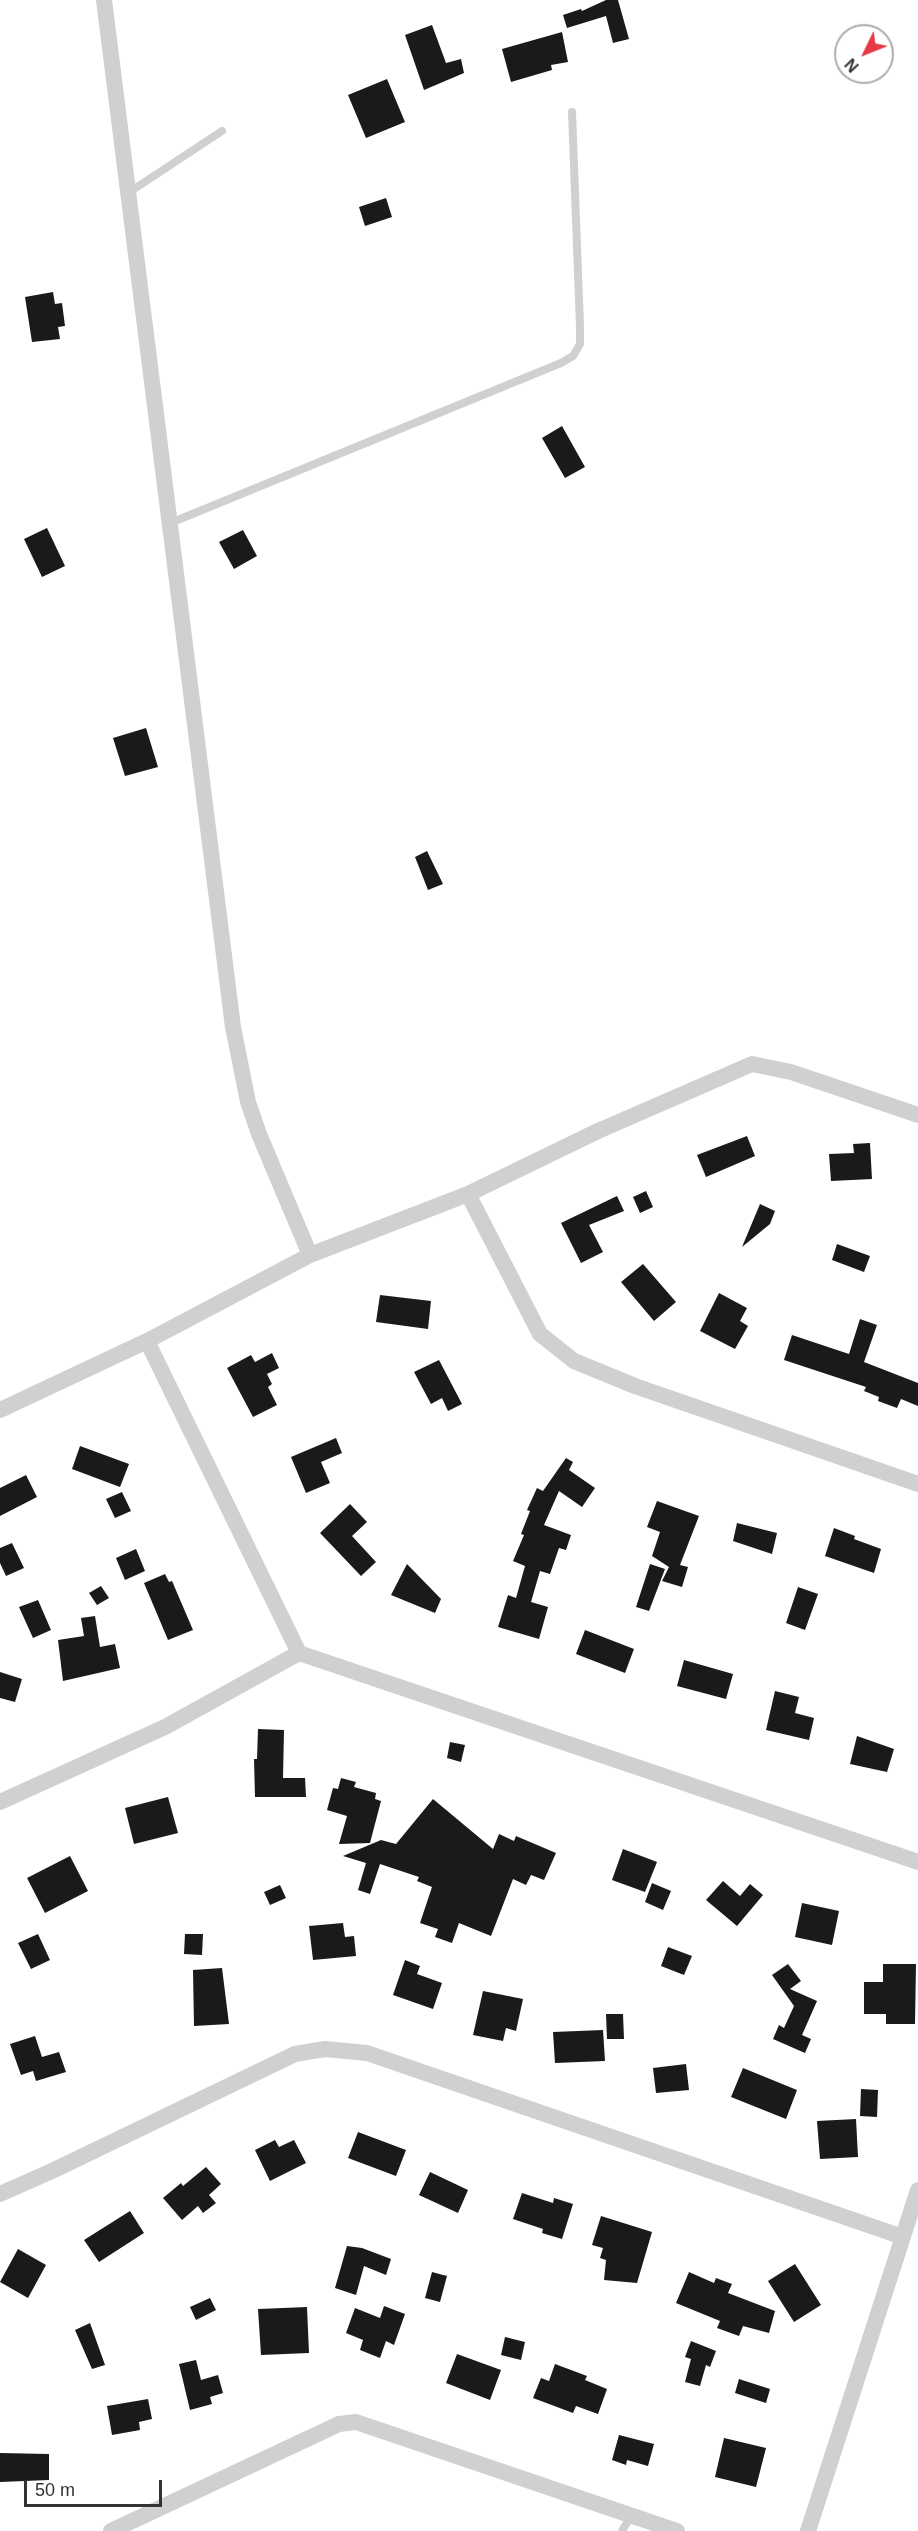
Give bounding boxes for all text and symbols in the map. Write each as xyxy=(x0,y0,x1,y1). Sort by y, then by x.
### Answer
north arrow xyxy=(834,24,894,84)
text: N xyxy=(842,55,862,75)
scale bar xyxy=(27,2468,165,2506)
text: 50 m xyxy=(35,2480,75,2500)

